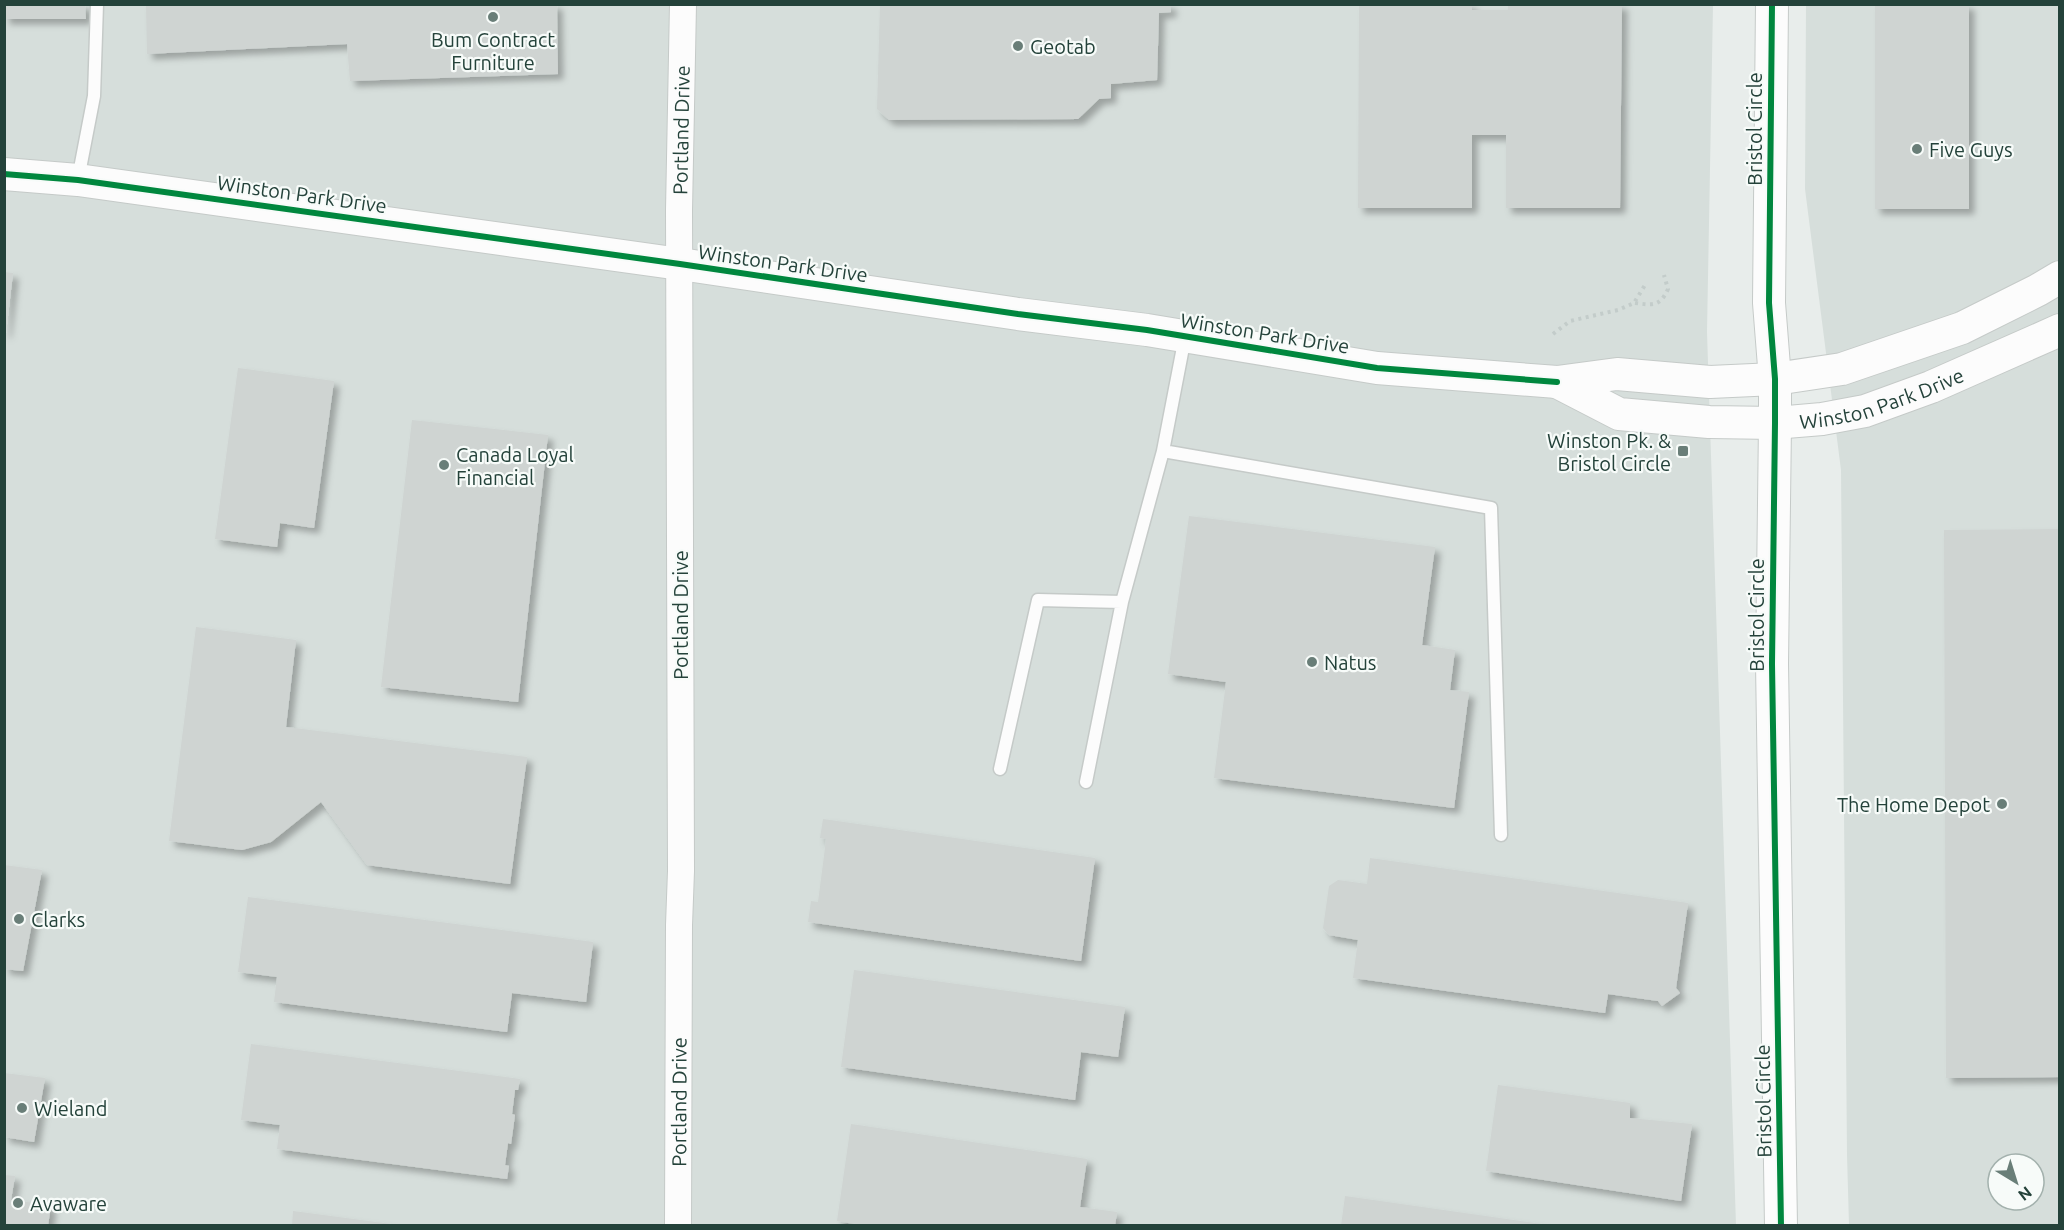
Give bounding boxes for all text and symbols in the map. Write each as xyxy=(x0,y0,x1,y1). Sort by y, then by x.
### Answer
marker: Bum Contract Furniture xyxy=(486,10,500,24)
place label: Bum Contract Furniture xyxy=(431,28,555,74)
place label: Geotab xyxy=(1030,35,1096,58)
marker: Geotab xyxy=(1011,39,1025,53)
street label: Portland Drive xyxy=(668,65,693,195)
street label: Bristol Circle xyxy=(1743,72,1766,186)
place label: Five Guys xyxy=(1929,138,2013,161)
marker: Five Guys xyxy=(1910,142,1924,156)
street label: Winston Park Drive xyxy=(216,171,388,217)
street label: Winston Park Drive xyxy=(697,240,869,286)
street label: Winston Park Drive xyxy=(1179,308,1351,358)
street label: Winston Park Drive xyxy=(1798,363,1967,432)
place label: Winston Pk. & Bristol Circle xyxy=(1547,429,1671,475)
place label: Canada Loyal Financial xyxy=(456,443,574,489)
marker: Winston Pk. & Bristol Circle xyxy=(1676,444,1690,458)
marker: Canada Loyal Financial xyxy=(437,458,451,472)
street label: Portland Drive xyxy=(669,550,692,680)
street label: Bristol Circle xyxy=(1745,558,1768,672)
place label: Natus xyxy=(1324,651,1377,674)
marker: Natus xyxy=(1305,655,1319,669)
place label: The Home Depot xyxy=(1837,793,1990,816)
marker: The Home Depot xyxy=(1995,797,2009,811)
place label: Clarks xyxy=(31,908,85,931)
marker: Clarks xyxy=(12,912,26,926)
street label: Portland Drive xyxy=(667,1037,690,1167)
street label: Bristol Circle xyxy=(1751,1044,1775,1158)
place label: Wieland xyxy=(34,1097,107,1120)
marker: Wieland xyxy=(15,1101,29,1115)
north arrow xyxy=(1986,1152,2046,1212)
text: N xyxy=(2015,1183,2035,1205)
place label: Avaware xyxy=(30,1192,107,1215)
marker: Avaware xyxy=(11,1196,25,1210)

